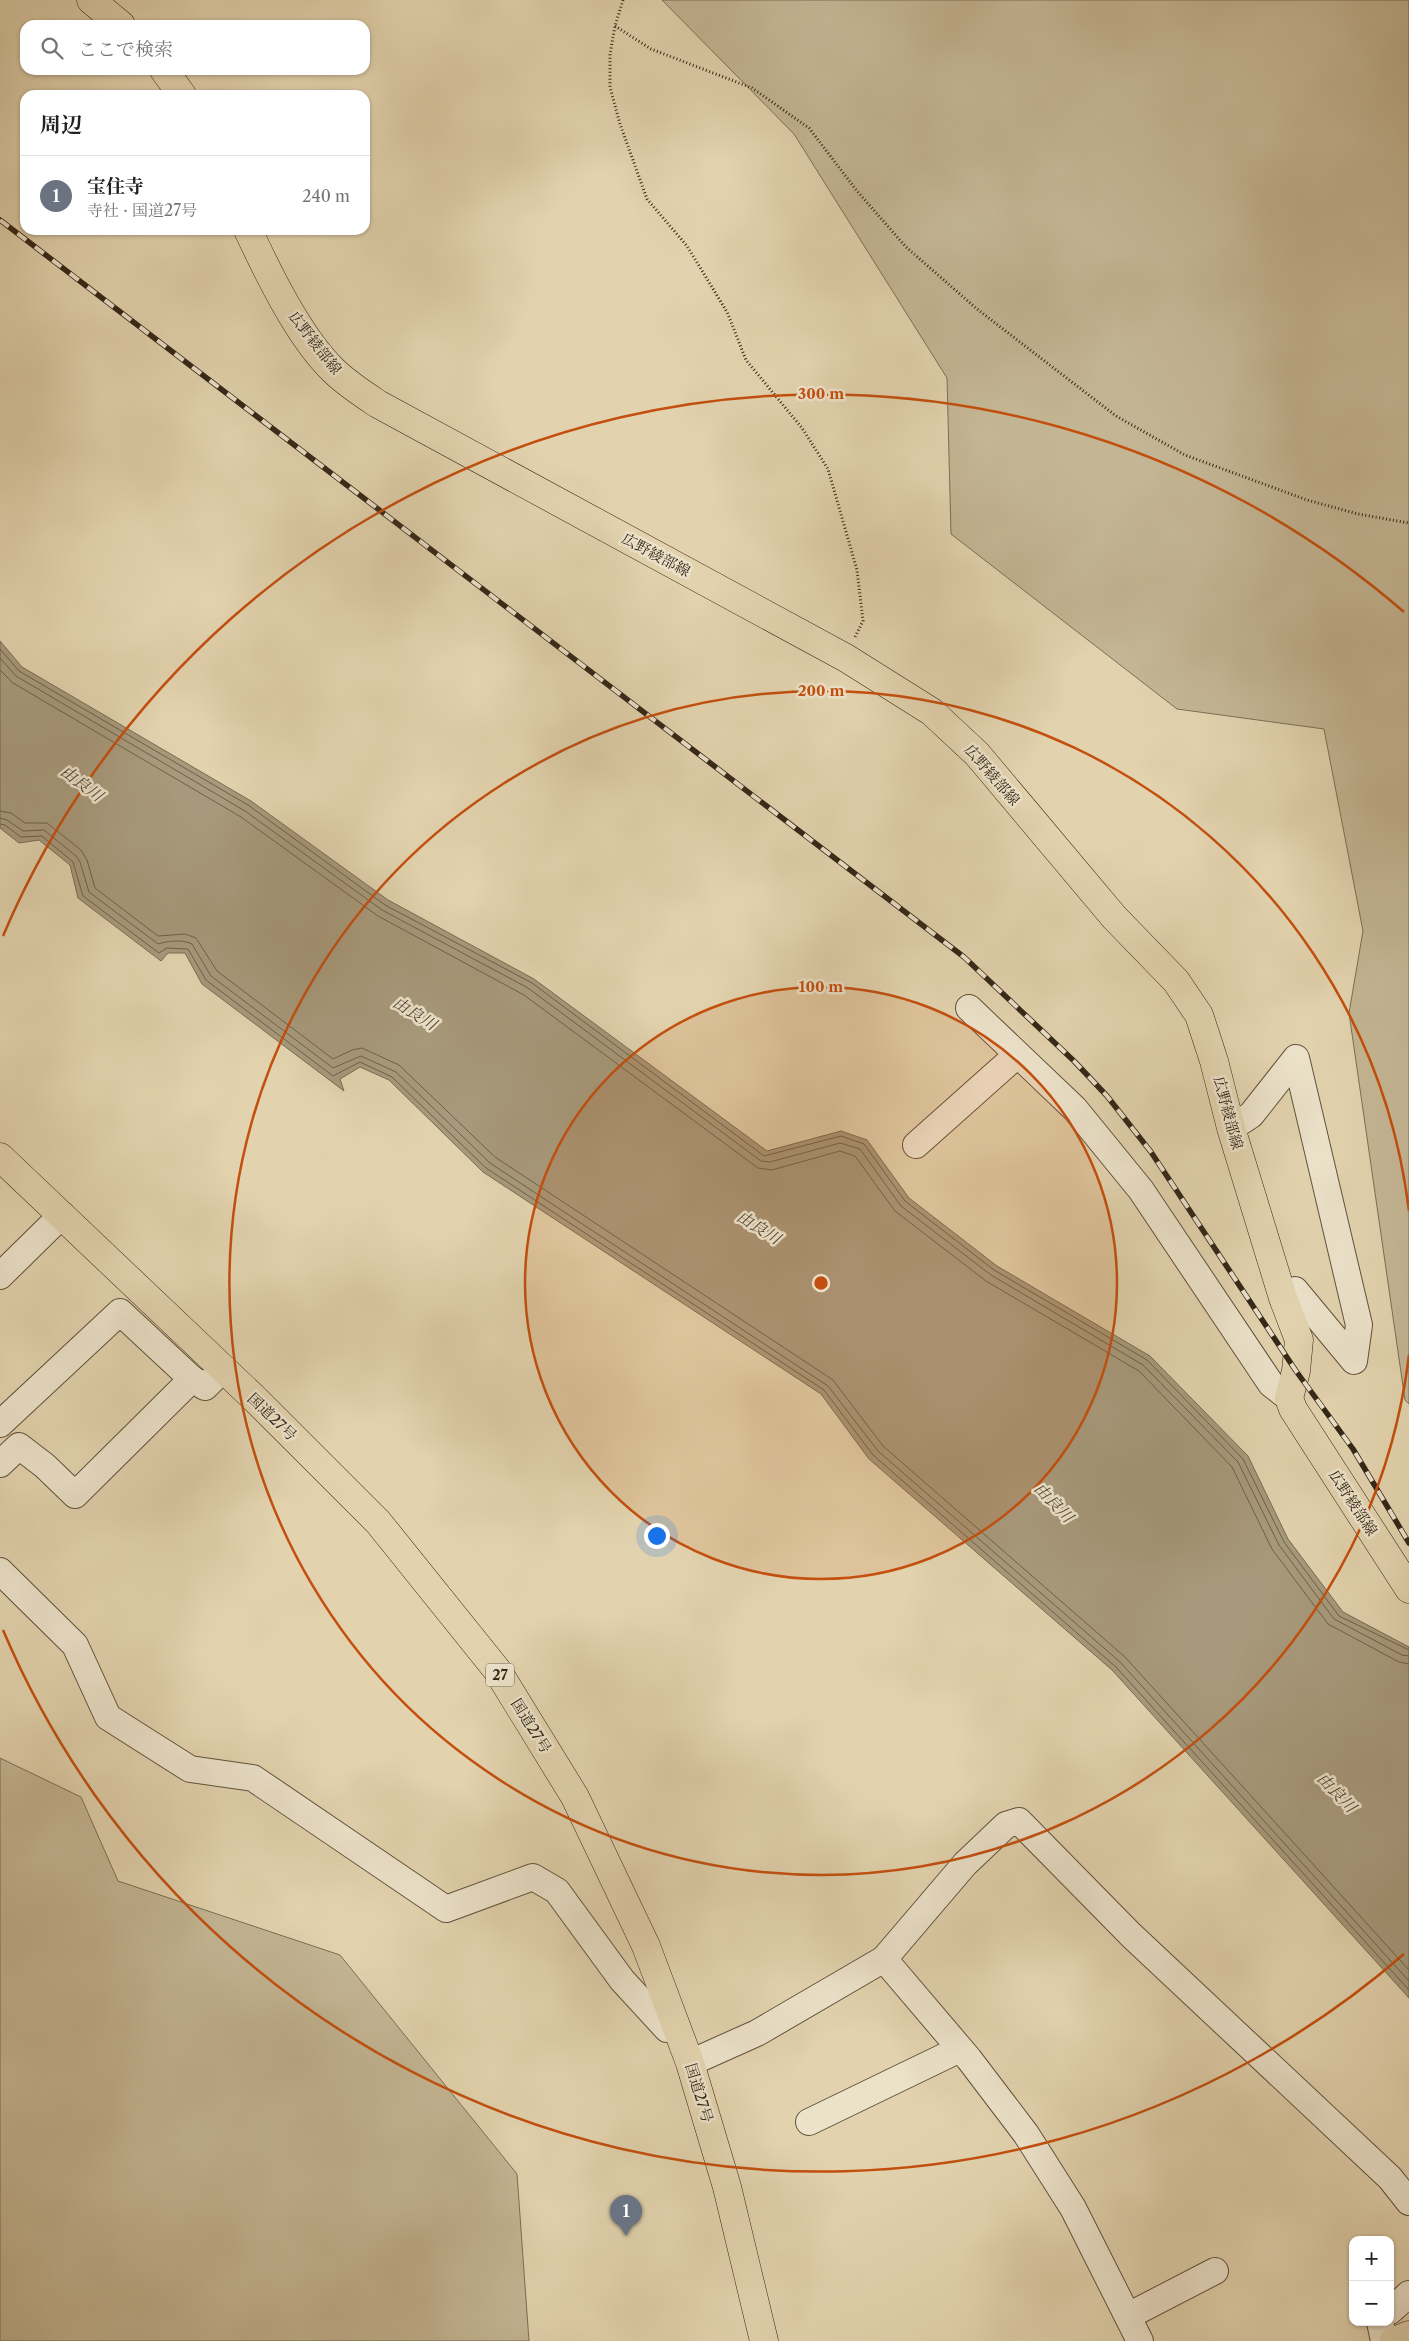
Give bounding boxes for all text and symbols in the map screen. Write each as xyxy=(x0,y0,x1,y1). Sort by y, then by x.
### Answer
search box xyxy=(20,20,370,75)
icon: search xyxy=(38,34,66,62)
text: ここで検索 xyxy=(78,38,173,61)
text: 周辺 xyxy=(40,112,82,137)
text: 宝住寺 xyxy=(87,175,144,198)
text: 1 xyxy=(52,186,60,206)
text: 240 m xyxy=(302,186,350,206)
text: 寺社 · 国道27号 xyxy=(87,200,197,220)
street label: 広野綾部線 xyxy=(285,307,346,378)
text: 300 m xyxy=(798,384,844,403)
street label: 広野綾部線 xyxy=(619,529,694,581)
text: 200 m xyxy=(798,681,844,700)
street label: 広野綾部線 xyxy=(961,740,1024,809)
water label: 由良川 xyxy=(57,761,109,807)
text: 100 m xyxy=(799,977,843,996)
water label: 由良川 xyxy=(389,992,442,1035)
street label: 広野綾部線 xyxy=(1210,1074,1247,1152)
water label: 由良川 xyxy=(733,1206,786,1249)
centre of rings xyxy=(812,1274,830,1292)
street label: 国道27号 xyxy=(244,1389,301,1445)
street label: 広野綾部線 xyxy=(1325,1466,1382,1539)
water label: 由良川 xyxy=(1030,1478,1079,1528)
your location xyxy=(644,1523,670,1549)
road number: 27 xyxy=(486,1664,514,1686)
street label: 国道27号 xyxy=(507,1695,556,1757)
water label: 由良川 xyxy=(1313,1768,1362,1818)
street label: 国道27号 xyxy=(681,2061,717,2125)
pin: 1 xyxy=(610,2195,642,2236)
map controls xyxy=(1349,2236,1394,2326)
button: + xyxy=(1349,2236,1394,2281)
button: − xyxy=(1349,2281,1394,2326)

